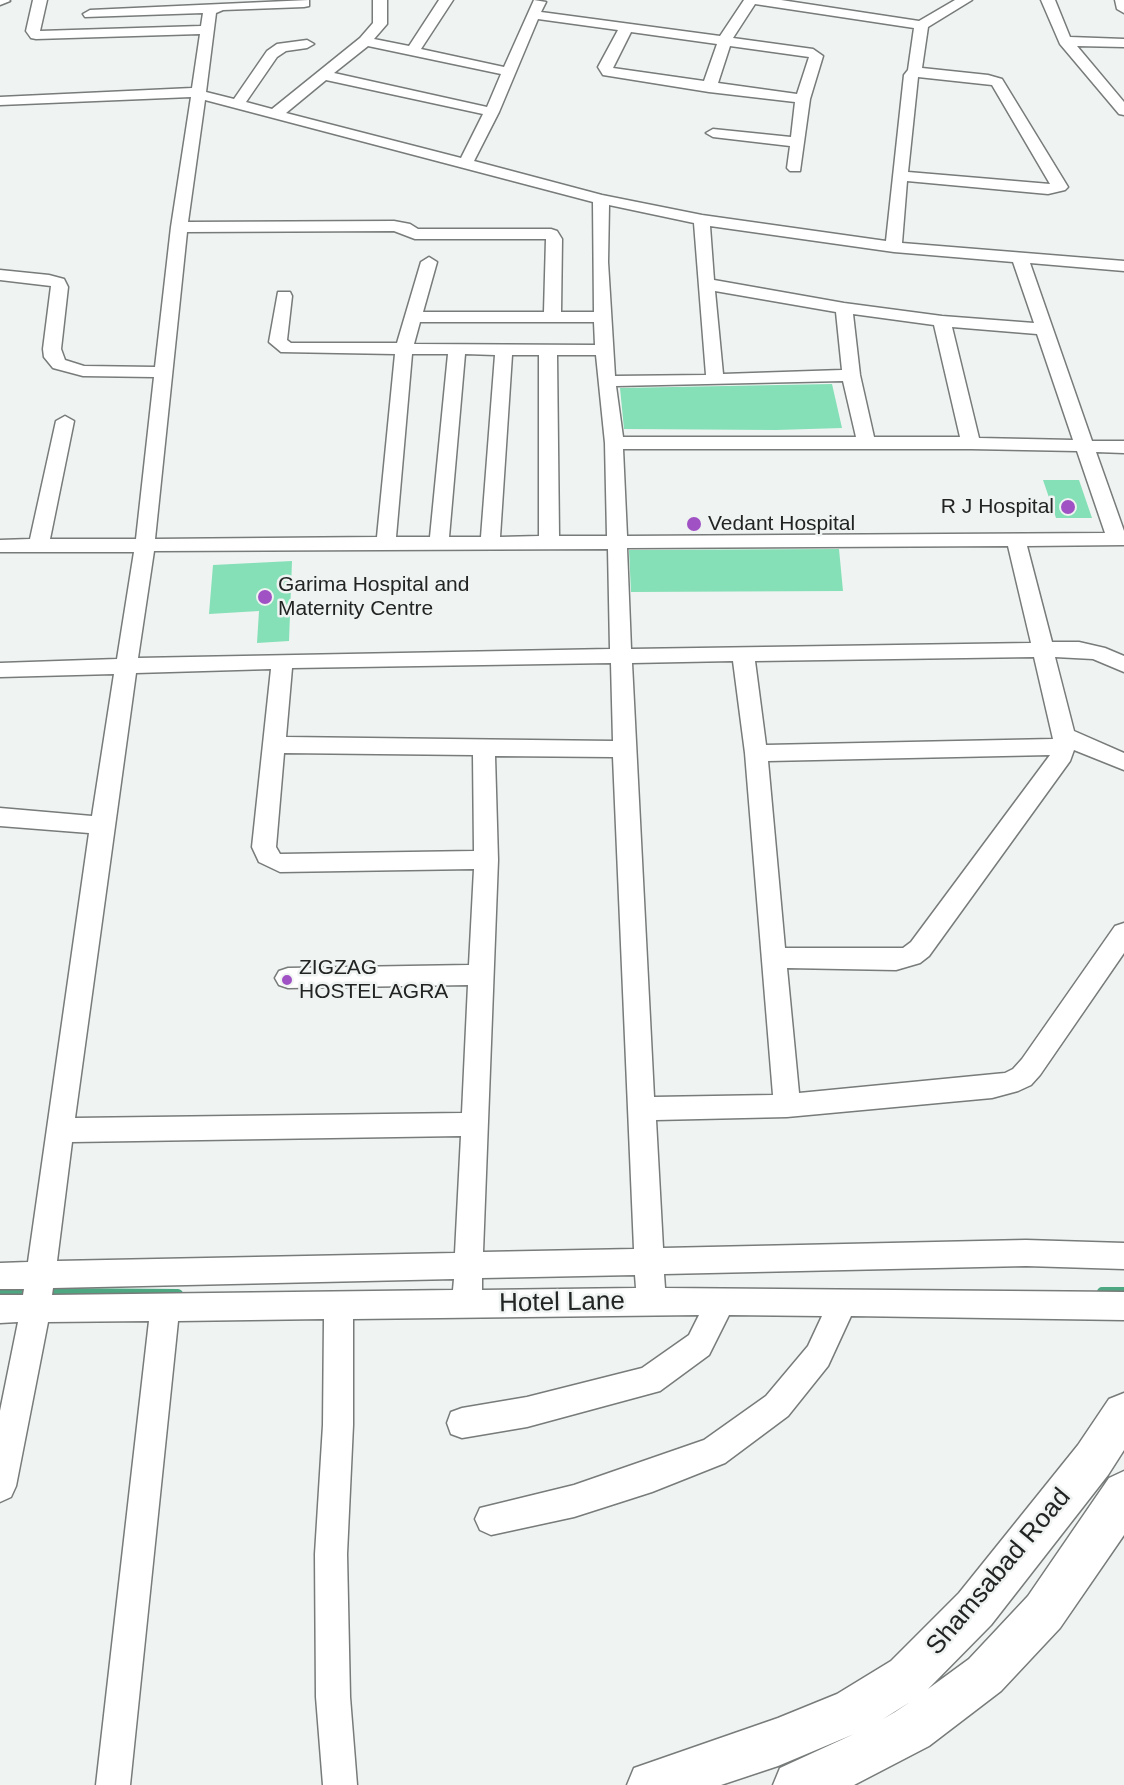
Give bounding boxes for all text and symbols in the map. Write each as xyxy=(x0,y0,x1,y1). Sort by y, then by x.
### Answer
place label: R J Hospital xyxy=(941,494,1054,520)
marker: R J Hospital xyxy=(1059,498,1077,516)
place label: Vedant Hospital xyxy=(708,511,855,537)
marker: Vedant Hospital xyxy=(685,515,703,533)
place label: Garima Hospital and Maternity Centre xyxy=(278,572,469,622)
marker: Garima Hospital and Maternity Centre xyxy=(256,588,274,606)
place label: ZIGZAG HOSTEL AGRA xyxy=(299,955,448,1005)
marker: ZIGZAG HOSTEL AGRA xyxy=(280,973,294,987)
street label: Hotel Lane xyxy=(499,1286,625,1320)
street label: Shamsabad Road xyxy=(920,1482,1078,1662)

